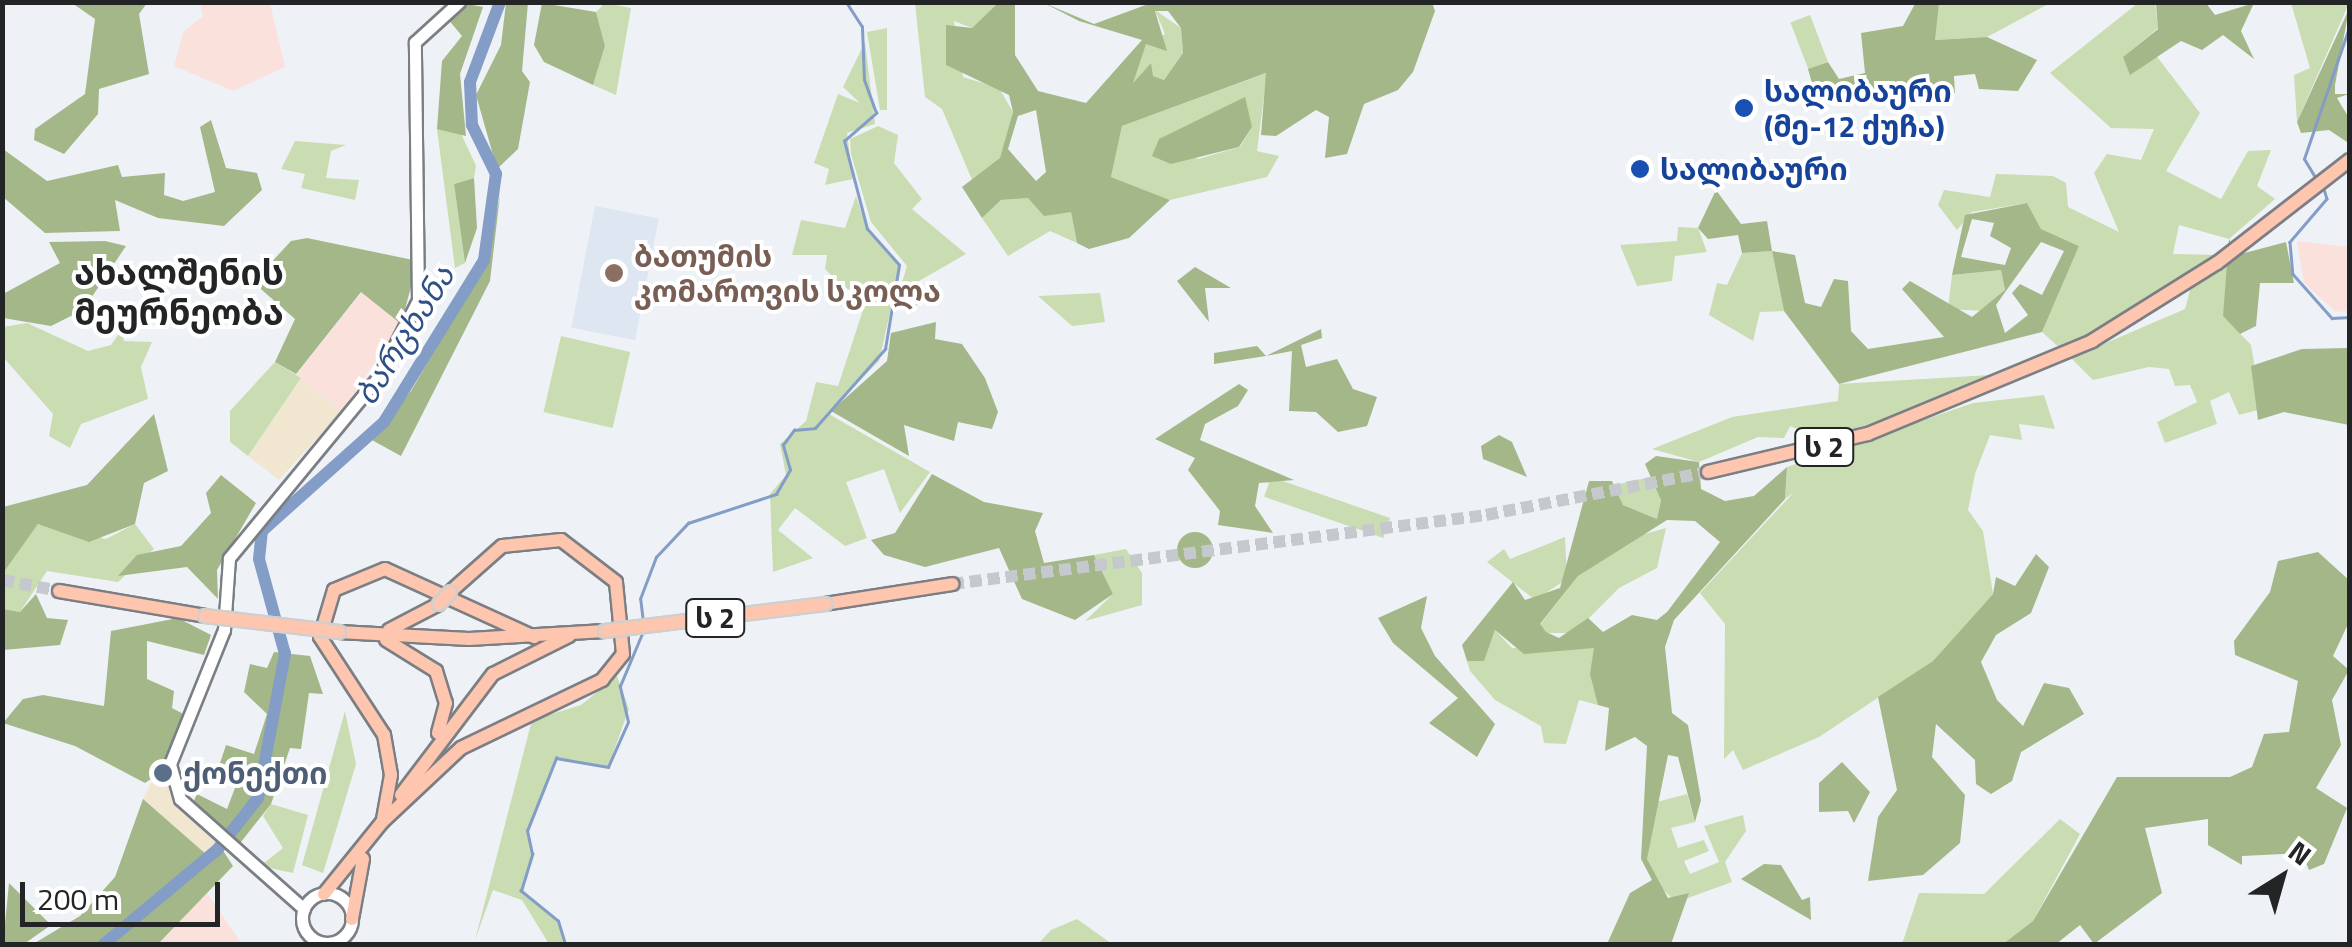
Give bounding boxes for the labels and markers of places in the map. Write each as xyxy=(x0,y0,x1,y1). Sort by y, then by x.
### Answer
place label: სალიბაური (მე-12 ქუჩა) xyxy=(1764,73,1952,144)
marker: სალიბაური (მე-12 ქუჩა) xyxy=(1733,97,1755,119)
place label: სალიბაური xyxy=(1660,151,1848,187)
marker: სალიბაური xyxy=(1629,158,1651,180)
place label: ბათუმის კომაროვის სკოლა xyxy=(634,238,941,308)
marker: ბათუმის კომაროვის სკოლა xyxy=(603,262,625,284)
place label: ქონექთი xyxy=(183,755,327,791)
marker: ქონექთი xyxy=(152,762,174,784)

